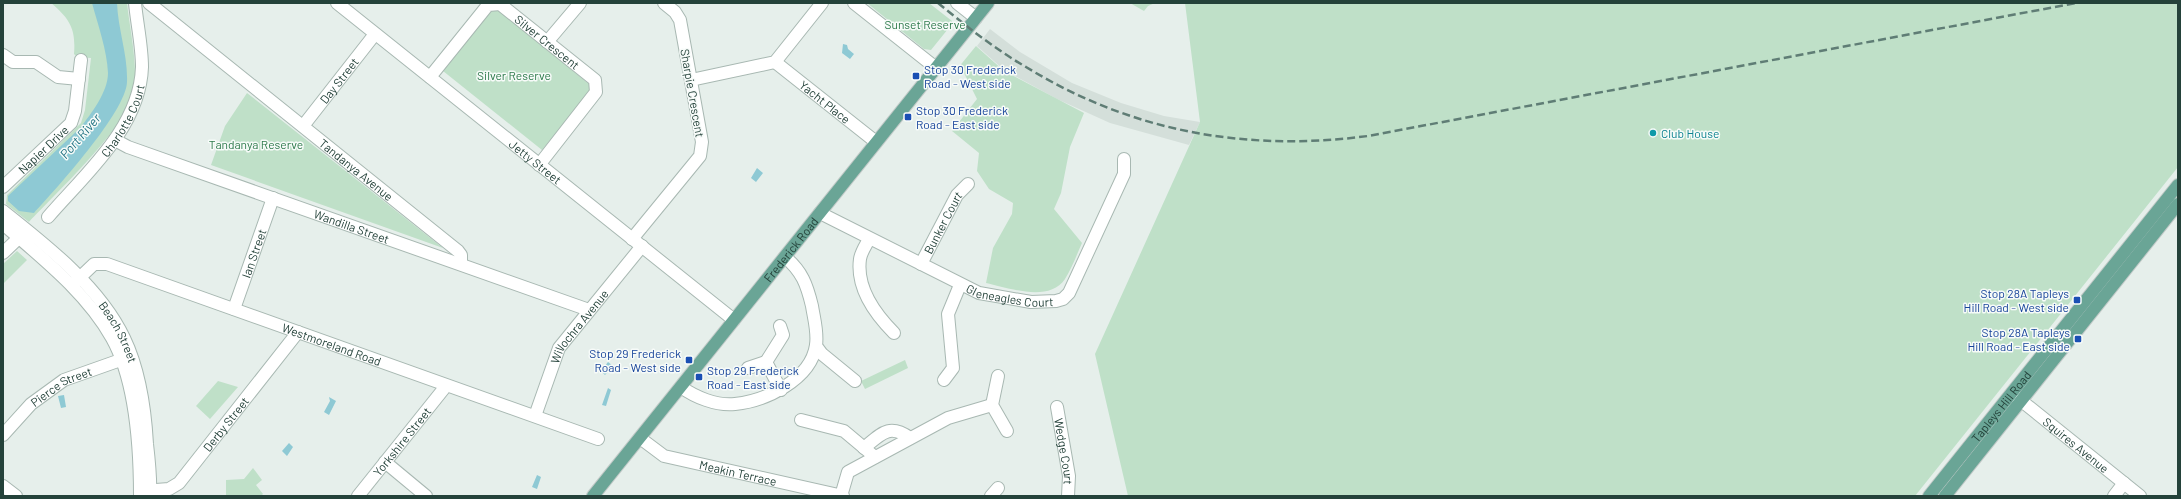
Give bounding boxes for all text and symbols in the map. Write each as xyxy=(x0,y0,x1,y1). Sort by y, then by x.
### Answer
street label: Silver Crescent xyxy=(512,12,582,72)
park label: Sunset Reserve xyxy=(884,17,966,31)
street label: Sharpie Crescent xyxy=(678,48,708,138)
street label: Day Street xyxy=(317,55,361,106)
place label: Stop 30 Frederick Road - West side xyxy=(924,62,1016,90)
park label: Silver Reserve xyxy=(477,68,551,82)
marker: Stop 30 Frederick Road - West side xyxy=(911,71,921,81)
street label: Yacht Place xyxy=(797,77,853,126)
street label: Charlotte Court xyxy=(98,83,147,159)
place label: Stop 30 Frederick Road - East side xyxy=(916,103,1008,131)
water label: Port River xyxy=(56,110,104,162)
marker: Stop 30 Frederick Road - East side xyxy=(903,112,913,122)
street label: Napier Drive xyxy=(15,122,71,176)
place label: Club House xyxy=(1661,126,1719,140)
marker: Club House xyxy=(1648,128,1658,138)
street label: Tandanya Avenue xyxy=(317,136,396,203)
street label: Jetty Street xyxy=(507,136,564,187)
park label: Tandanya Reserve xyxy=(209,137,303,151)
street label: Bunker Court xyxy=(921,188,964,256)
street label: Wandilla Street xyxy=(312,206,391,246)
street label: Frederick Road xyxy=(760,214,821,285)
street label: Ian Street xyxy=(239,227,269,280)
street label: Gleneagles Court xyxy=(964,281,1054,309)
street label: Willochra Avenue xyxy=(547,286,611,365)
place label: Stop 28A Tapleys Hill Road - West side xyxy=(1964,286,2069,314)
marker: Stop 28A Tapleys Hill Road - West side xyxy=(2072,295,2082,305)
street label: Beach Street xyxy=(96,298,140,364)
street label: Westmoreland Road xyxy=(280,320,383,368)
place label: Stop 28A Tapleys Hill Road - East side xyxy=(1967,325,2070,353)
marker: Stop 28A Tapleys Hill Road - East side xyxy=(2073,334,2083,344)
place label: Stop 29 Frederick Road - West side xyxy=(589,346,681,374)
marker: Stop 29 Frederick Road - West side xyxy=(684,355,694,365)
place label: Stop 29 Frederick Road - East side xyxy=(707,363,799,391)
street label: Pierce Street xyxy=(28,364,93,409)
street label: Tapleys Hill Road xyxy=(1968,368,2034,445)
marker: Stop 29 Frederick Road - East side xyxy=(694,372,704,382)
street label: Derby Street xyxy=(200,394,251,454)
street label: Yorkshire Street xyxy=(370,404,433,479)
street label: Squires Avenue xyxy=(2041,414,2112,475)
street label: Wedge Court xyxy=(1052,417,1076,485)
street label: Meakin Terrace xyxy=(698,457,778,488)

